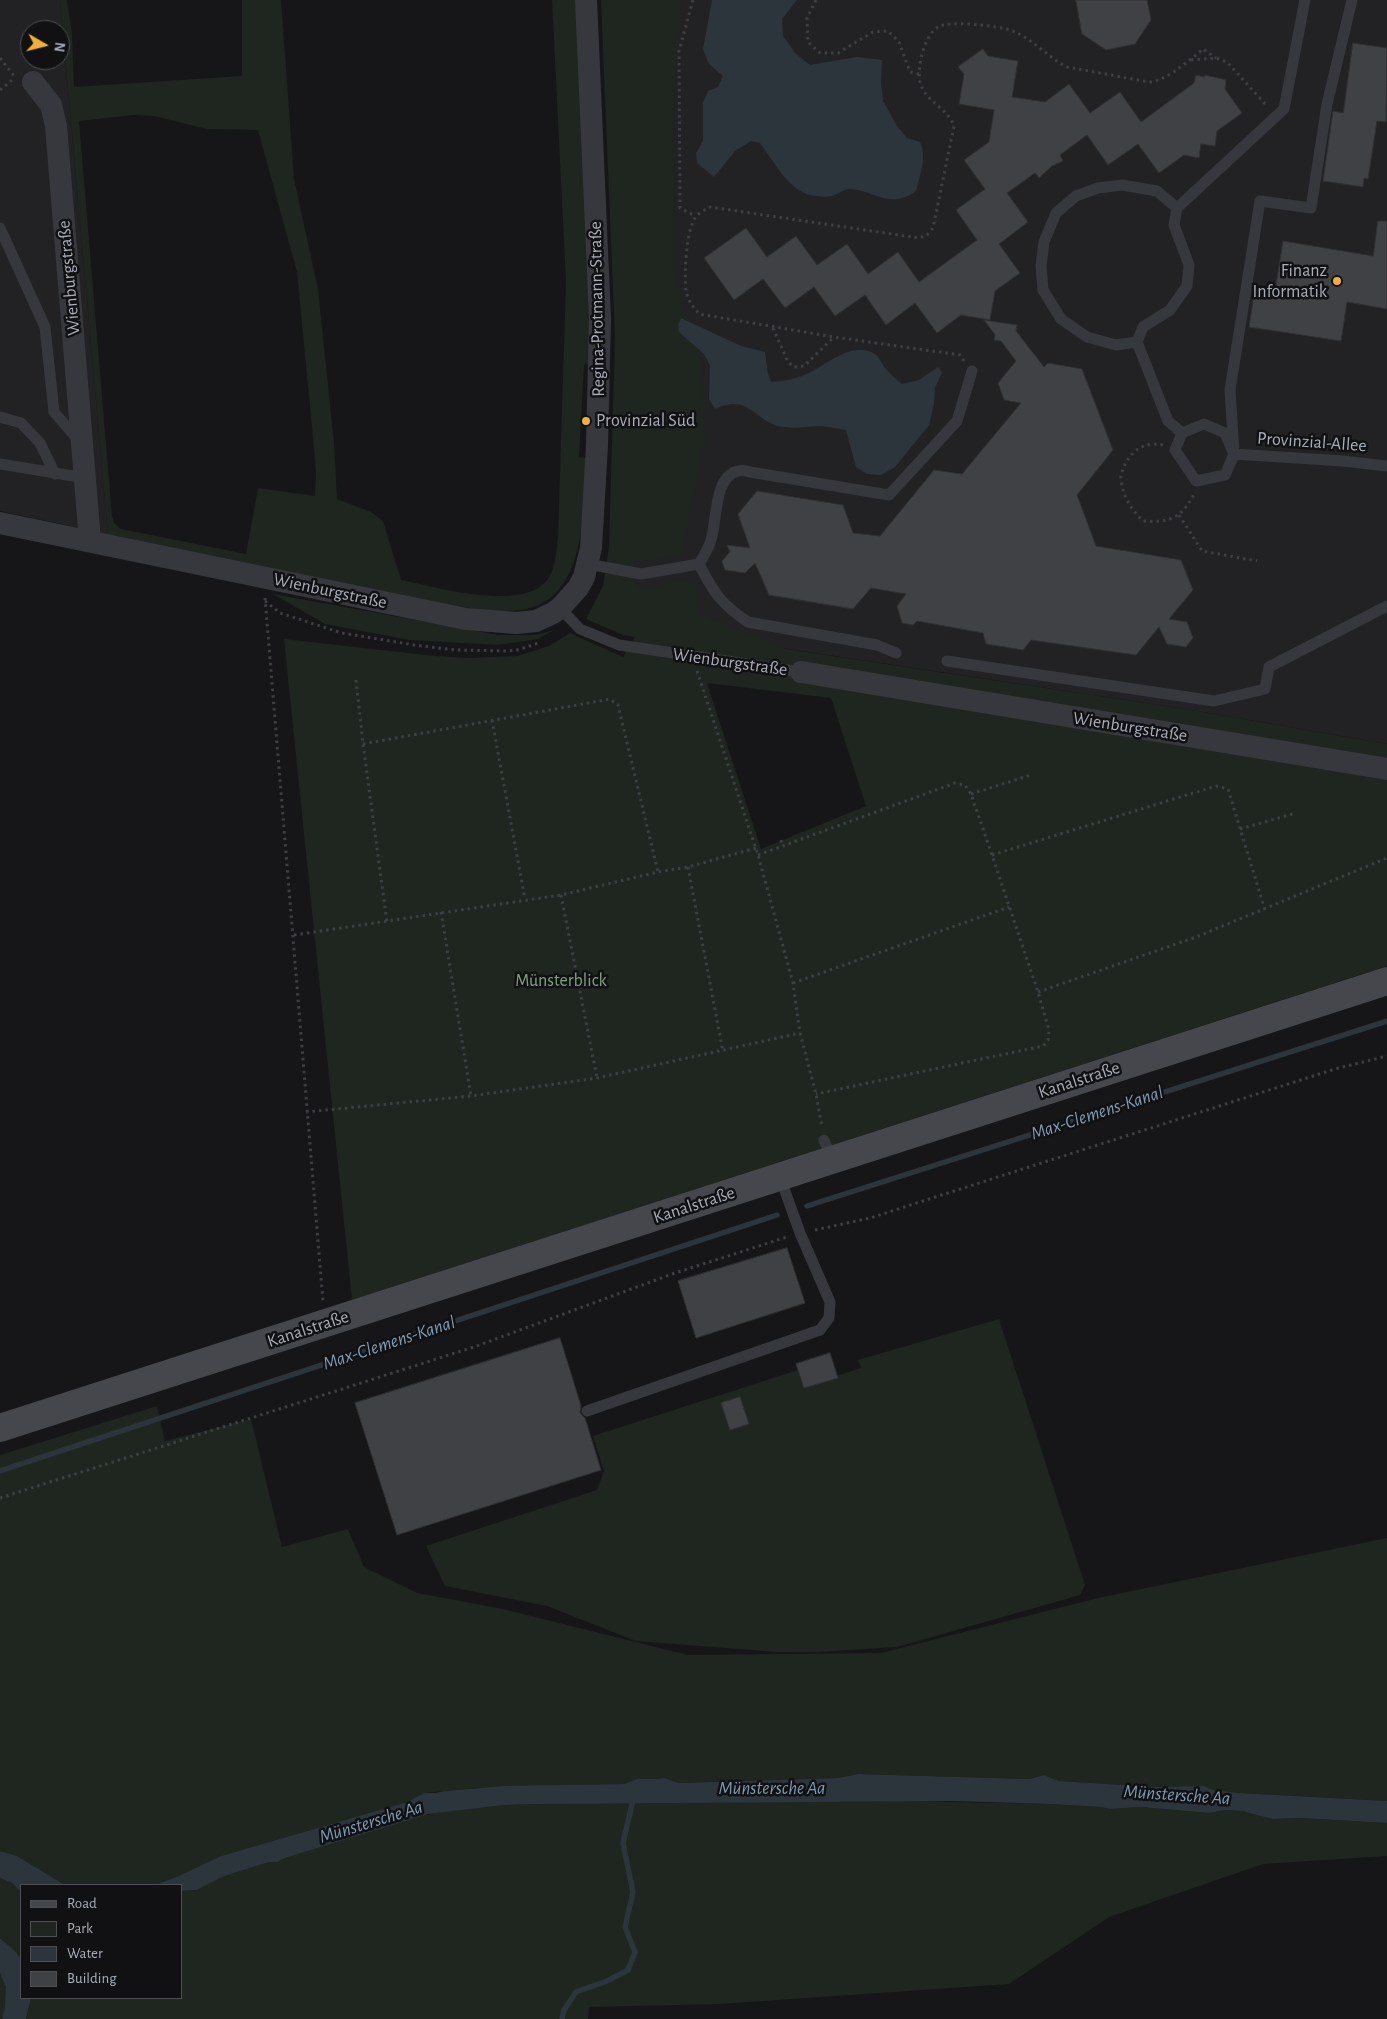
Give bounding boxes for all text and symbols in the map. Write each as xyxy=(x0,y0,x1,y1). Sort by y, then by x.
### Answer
north arrow xyxy=(20,20,70,70)
text: N xyxy=(51,41,66,53)
street label: Wienburgstraße xyxy=(53,220,85,336)
street label: Regina-Protmann-Straße xyxy=(585,221,609,397)
place label: Finanz Informatik xyxy=(1253,260,1327,302)
marker: Finanz Informatik xyxy=(1331,275,1343,287)
place label: Provinzial Süd xyxy=(596,410,695,432)
marker: Provinzial Süd xyxy=(580,415,592,427)
street label: Provinzial-Allee xyxy=(1256,427,1368,457)
street label: Wienburgstraße xyxy=(271,568,389,614)
street label: Wienburgstraße xyxy=(671,643,789,681)
street label: Wienburgstraße xyxy=(1071,707,1189,747)
park label: Münsterblick xyxy=(515,970,607,992)
street label: Kanalstraße xyxy=(1035,1057,1123,1103)
water label: Max-Clemens-Kanal xyxy=(1028,1081,1166,1145)
street label: Kanalstraße xyxy=(650,1182,738,1228)
street label: Kanalstraße xyxy=(264,1306,352,1352)
water label: Max-Clemens-Kanal xyxy=(320,1311,458,1375)
water label: Münstersche Aa xyxy=(719,1777,825,1799)
water label: Münstersche Aa xyxy=(1123,1780,1231,1810)
water label: Münstersche Aa xyxy=(317,1795,425,1849)
legend xyxy=(20,1884,182,1999)
text: Road xyxy=(67,1896,97,1911)
text: Park xyxy=(67,1921,93,1936)
text: Water xyxy=(67,1946,103,1961)
text: Building xyxy=(67,1971,117,1986)

